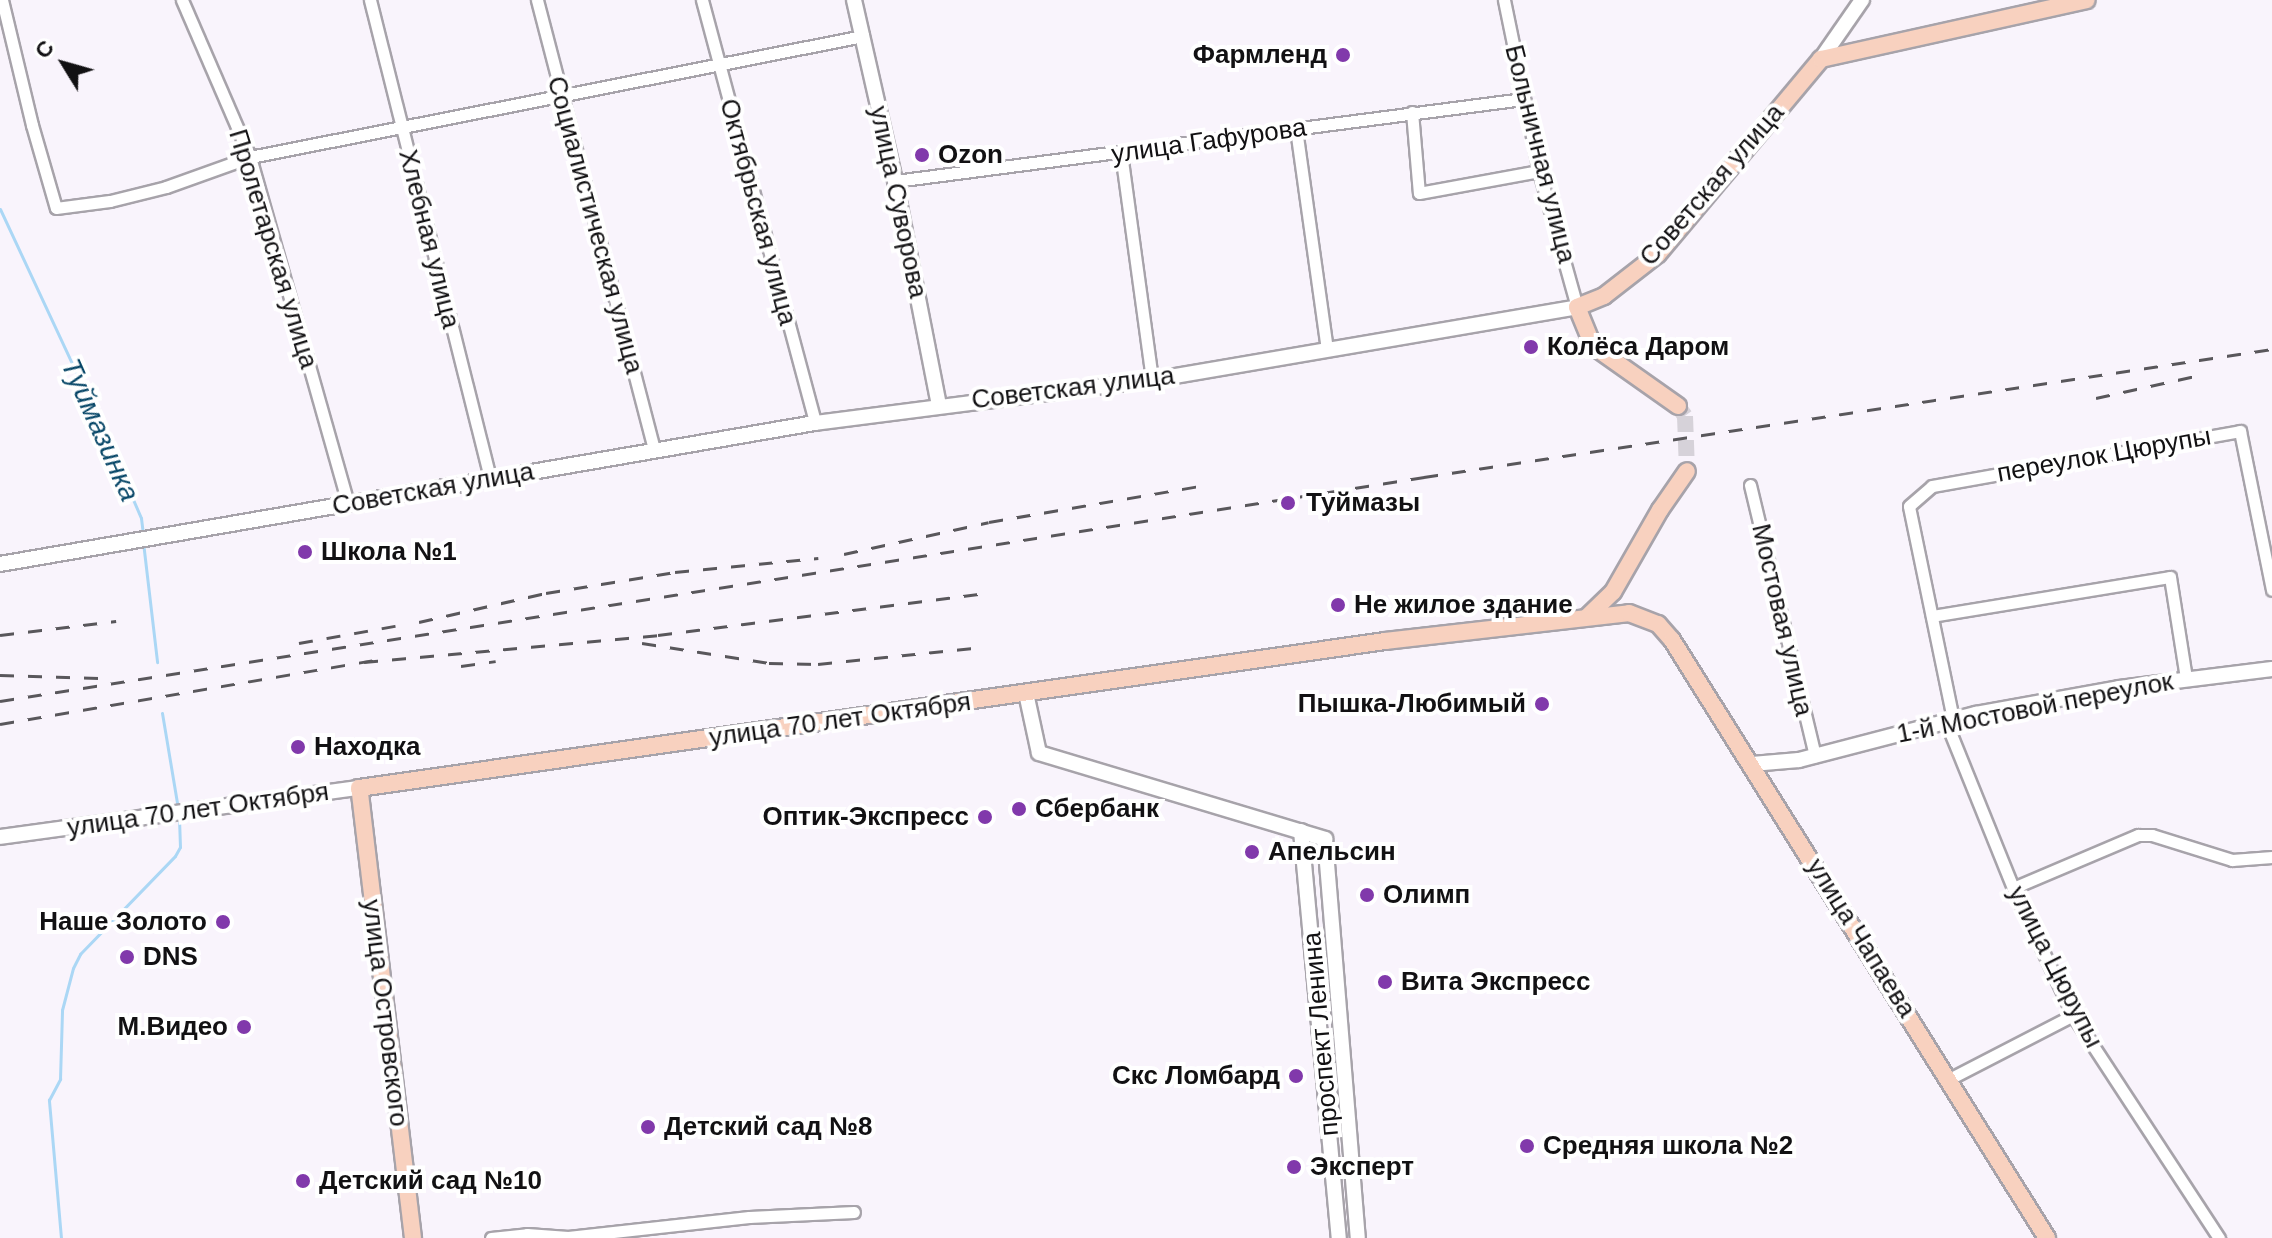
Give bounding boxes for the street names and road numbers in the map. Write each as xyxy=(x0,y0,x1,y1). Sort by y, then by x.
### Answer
street label: Больничная улица xyxy=(1498,42,1582,266)
street label: Социалистическая улица xyxy=(540,73,650,377)
street label: Октябрьская улица xyxy=(713,95,803,329)
street label: Советская улица xyxy=(1633,98,1791,272)
street label: улица Суворова xyxy=(862,103,934,301)
street label: улица Гафурова xyxy=(1110,112,1308,170)
street label: Пролетарская улица xyxy=(222,126,324,372)
street label: Хлебная улица xyxy=(392,146,466,332)
street label: Советская улица xyxy=(970,360,1176,416)
street label: переулок Цюрупы xyxy=(1995,421,2213,489)
street label: Советская улица xyxy=(330,456,536,522)
street label: Мостовая улица xyxy=(1745,521,1819,719)
street label: 1-й Мостовой переулок xyxy=(1894,666,2176,750)
street label: улица 70 лет Октября xyxy=(707,686,973,754)
street label: улица 70 лет Октября xyxy=(65,776,331,844)
street label: улица Чапаева xyxy=(1800,853,1922,1023)
street label: улица Цюрупы xyxy=(2001,881,2109,1053)
street label: улица Островского xyxy=(356,898,414,1128)
street label: проспект Ленина xyxy=(1297,931,1345,1137)

